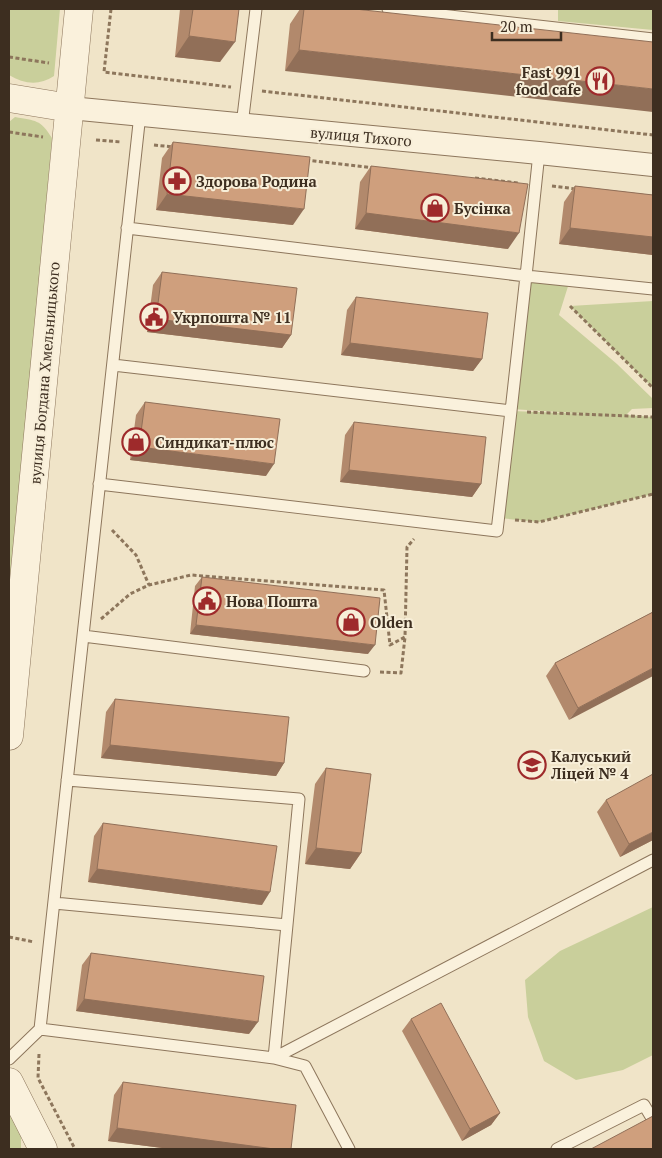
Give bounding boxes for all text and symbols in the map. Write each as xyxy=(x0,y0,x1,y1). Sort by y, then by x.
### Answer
scale bar xyxy=(492,10,561,42)
text: 20 m xyxy=(500,16,533,36)
place label: Fast 991 food cafe xyxy=(516,62,581,99)
restaurant icon: Fast 991 food cafe xyxy=(585,66,615,96)
street label: вулиця Тихого xyxy=(309,122,413,150)
pharmacy icon: Здорова Родина xyxy=(162,166,192,196)
place label: Здорова Родина xyxy=(196,171,318,191)
shop icon: Бусінка xyxy=(420,193,450,223)
place label: Бусінка xyxy=(454,198,511,218)
street label: вулиця Богдана Хмельницького xyxy=(24,261,64,485)
public building icon: Укрпошта № 11 xyxy=(139,302,169,332)
place label: Укрпошта № 11 xyxy=(173,307,291,327)
shop icon: Синдикат-плюс xyxy=(121,427,151,457)
place label: Синдикат-плюс xyxy=(155,432,274,452)
public building icon: Нова Пошта xyxy=(192,586,222,616)
place label: Нова Пошта xyxy=(226,591,318,611)
shop icon: Olden xyxy=(336,607,366,637)
place label: Olden xyxy=(370,612,413,632)
place label: Калуський Ліцей № 4 xyxy=(550,746,631,783)
school or university icon: Калуський Ліцей № 4 xyxy=(517,750,547,780)

